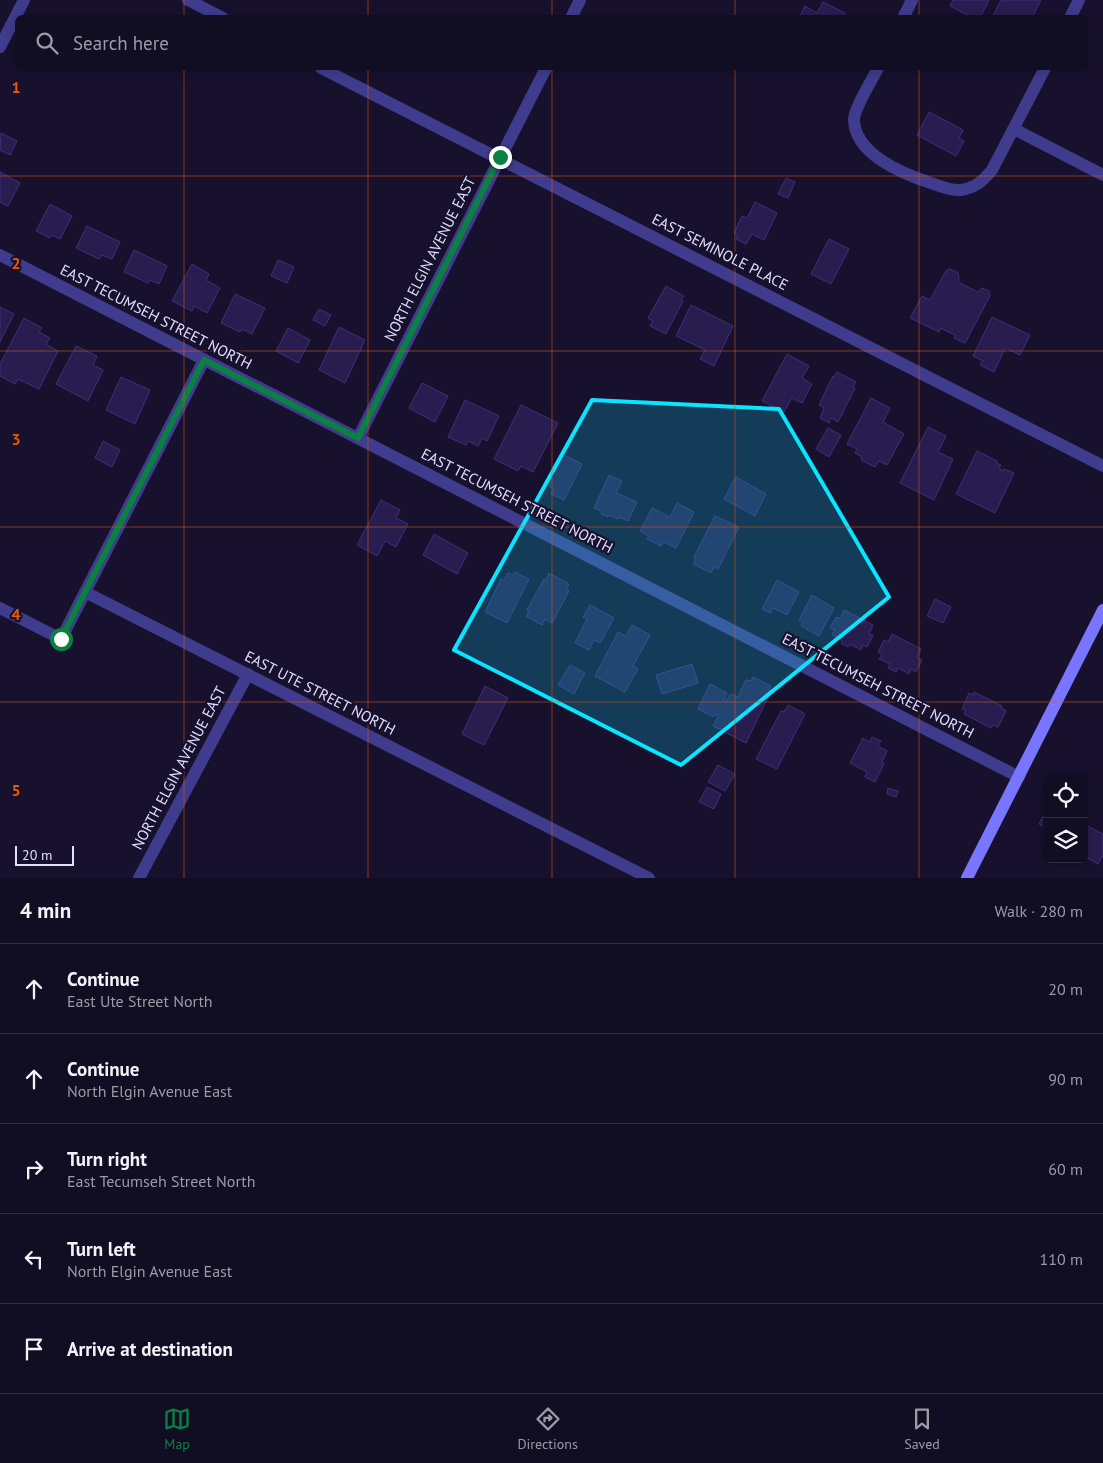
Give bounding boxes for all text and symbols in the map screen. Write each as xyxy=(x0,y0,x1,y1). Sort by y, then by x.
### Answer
search box xyxy=(15,15,1088,70)
icon: search xyxy=(33,29,61,57)
text: Search here xyxy=(73,31,169,55)
text: 1 xyxy=(11,77,21,97)
route end xyxy=(489,146,512,169)
street label: NORTH ELGIN AVENUE EAST xyxy=(380,173,480,344)
street label: EAST SEMINOLE PLACE xyxy=(649,209,791,294)
text: 2 xyxy=(11,253,21,273)
street label: EAST TECUMSEH STREET NORTH xyxy=(57,260,255,373)
text: 3 xyxy=(11,429,21,449)
street label: EAST TECUMSEH STREET NORTH xyxy=(418,444,616,557)
text: 4 xyxy=(11,604,21,624)
route start xyxy=(50,628,73,651)
street label: EAST TECUMSEH STREET NORTH xyxy=(779,629,977,742)
street label: EAST UTE STREET NORTH xyxy=(242,646,399,739)
street label: NORTH ELGIN AVENUE EAST xyxy=(127,682,230,853)
map controls xyxy=(1043,773,1088,863)
button: locate xyxy=(1043,773,1088,818)
text: 5 xyxy=(11,780,21,800)
button: layers xyxy=(1043,818,1088,863)
scale bar xyxy=(15,843,74,866)
text: 20 m xyxy=(22,846,52,864)
text: 4 min xyxy=(20,897,71,924)
text: Walk · 280 m xyxy=(994,901,1083,921)
text: Continue xyxy=(67,967,139,991)
icon: ahead xyxy=(20,975,48,1003)
text: 20 m xyxy=(1048,979,1083,999)
text: East Ute Street North xyxy=(67,991,213,1011)
text: Continue xyxy=(67,1057,139,1081)
icon: ahead xyxy=(20,1065,48,1093)
text: 90 m xyxy=(1048,1069,1083,1089)
text: North Elgin Avenue East xyxy=(67,1081,232,1101)
text: Turn right xyxy=(67,1147,147,1171)
icon: right xyxy=(20,1155,48,1183)
text: 60 m xyxy=(1048,1159,1083,1179)
text: East Tecumseh Street North xyxy=(67,1171,256,1191)
text: Turn left xyxy=(67,1237,136,1261)
icon: left xyxy=(20,1245,48,1273)
text: 110 m xyxy=(1040,1249,1083,1269)
text: North Elgin Avenue East xyxy=(67,1261,232,1281)
icon: arrive xyxy=(20,1335,48,1363)
text: Arrive at destination xyxy=(67,1337,233,1361)
tab: Map xyxy=(163,1405,191,1453)
tab: Directions xyxy=(517,1405,578,1453)
tab: Saved xyxy=(904,1405,940,1453)

